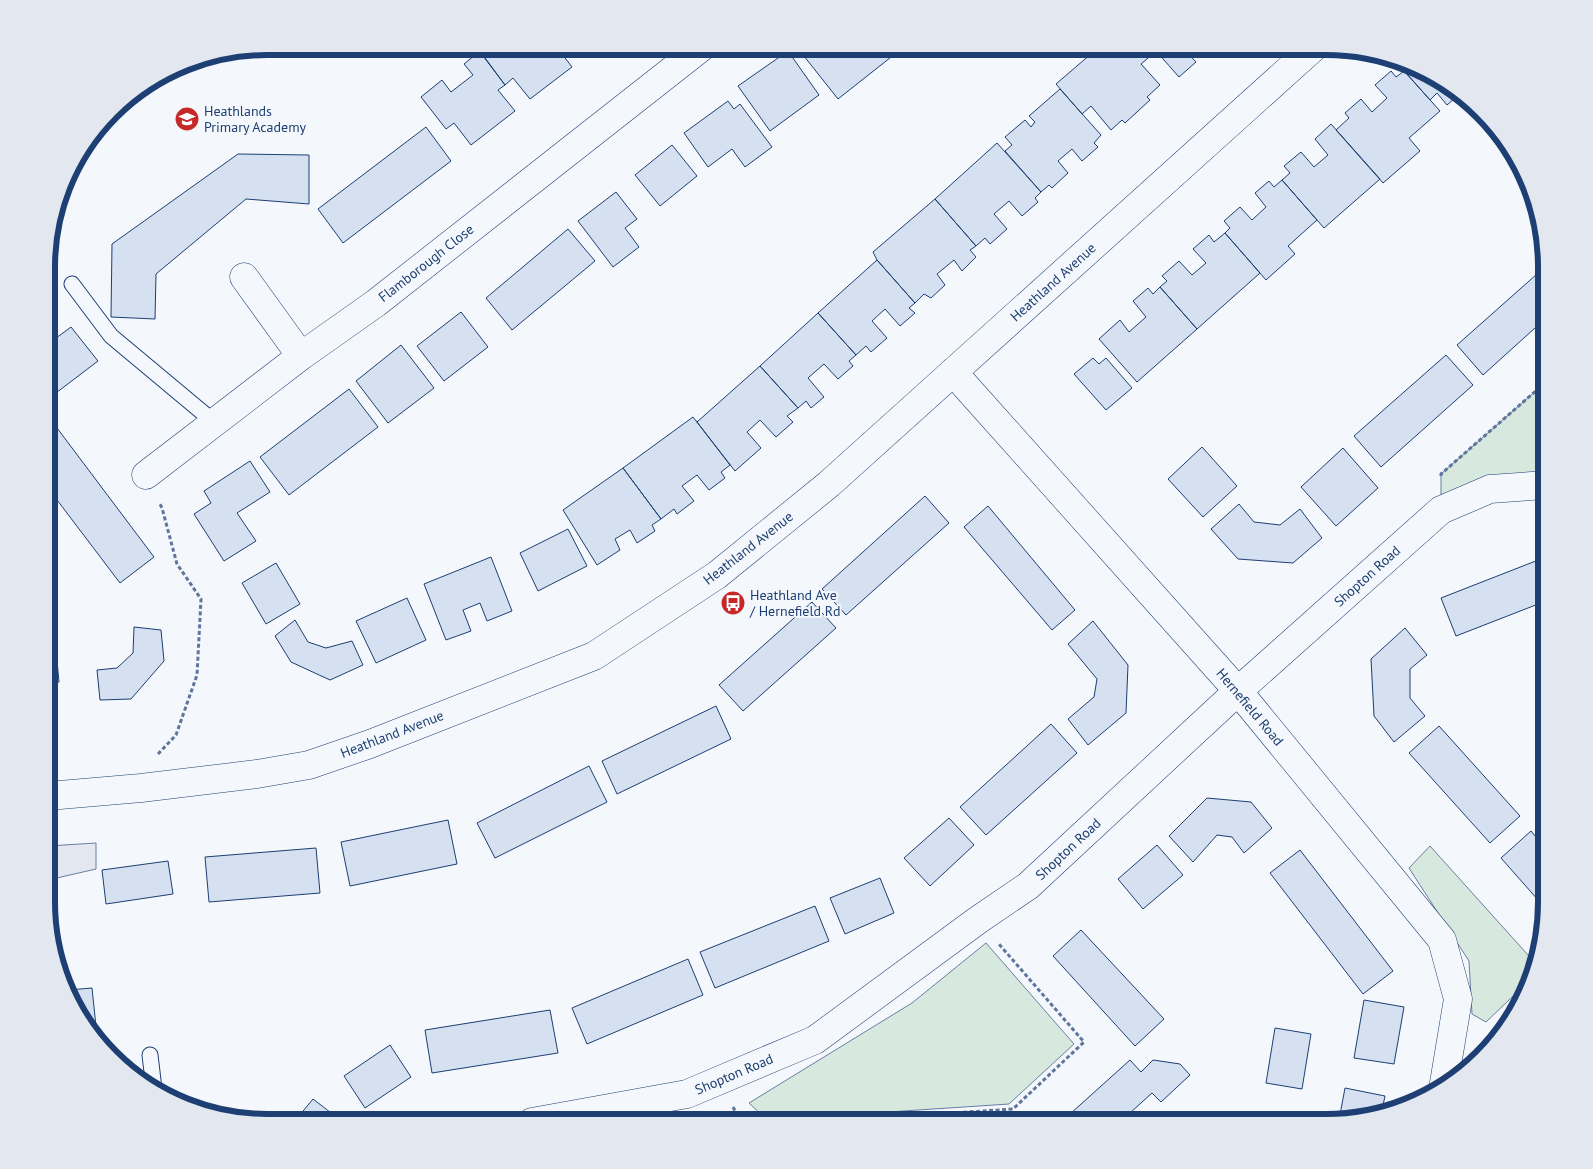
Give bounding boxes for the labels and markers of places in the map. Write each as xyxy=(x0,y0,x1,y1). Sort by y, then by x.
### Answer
place label: Heathlands Primary Academy xyxy=(204,102,307,136)
school or university icon: Heathlands Primary Academy xyxy=(174,106,200,132)
place label: Heathland Ave / Hernefield Rd xyxy=(749,586,841,620)
bus stop icon: Heathland Ave / Hernefield Rd xyxy=(720,590,746,616)

